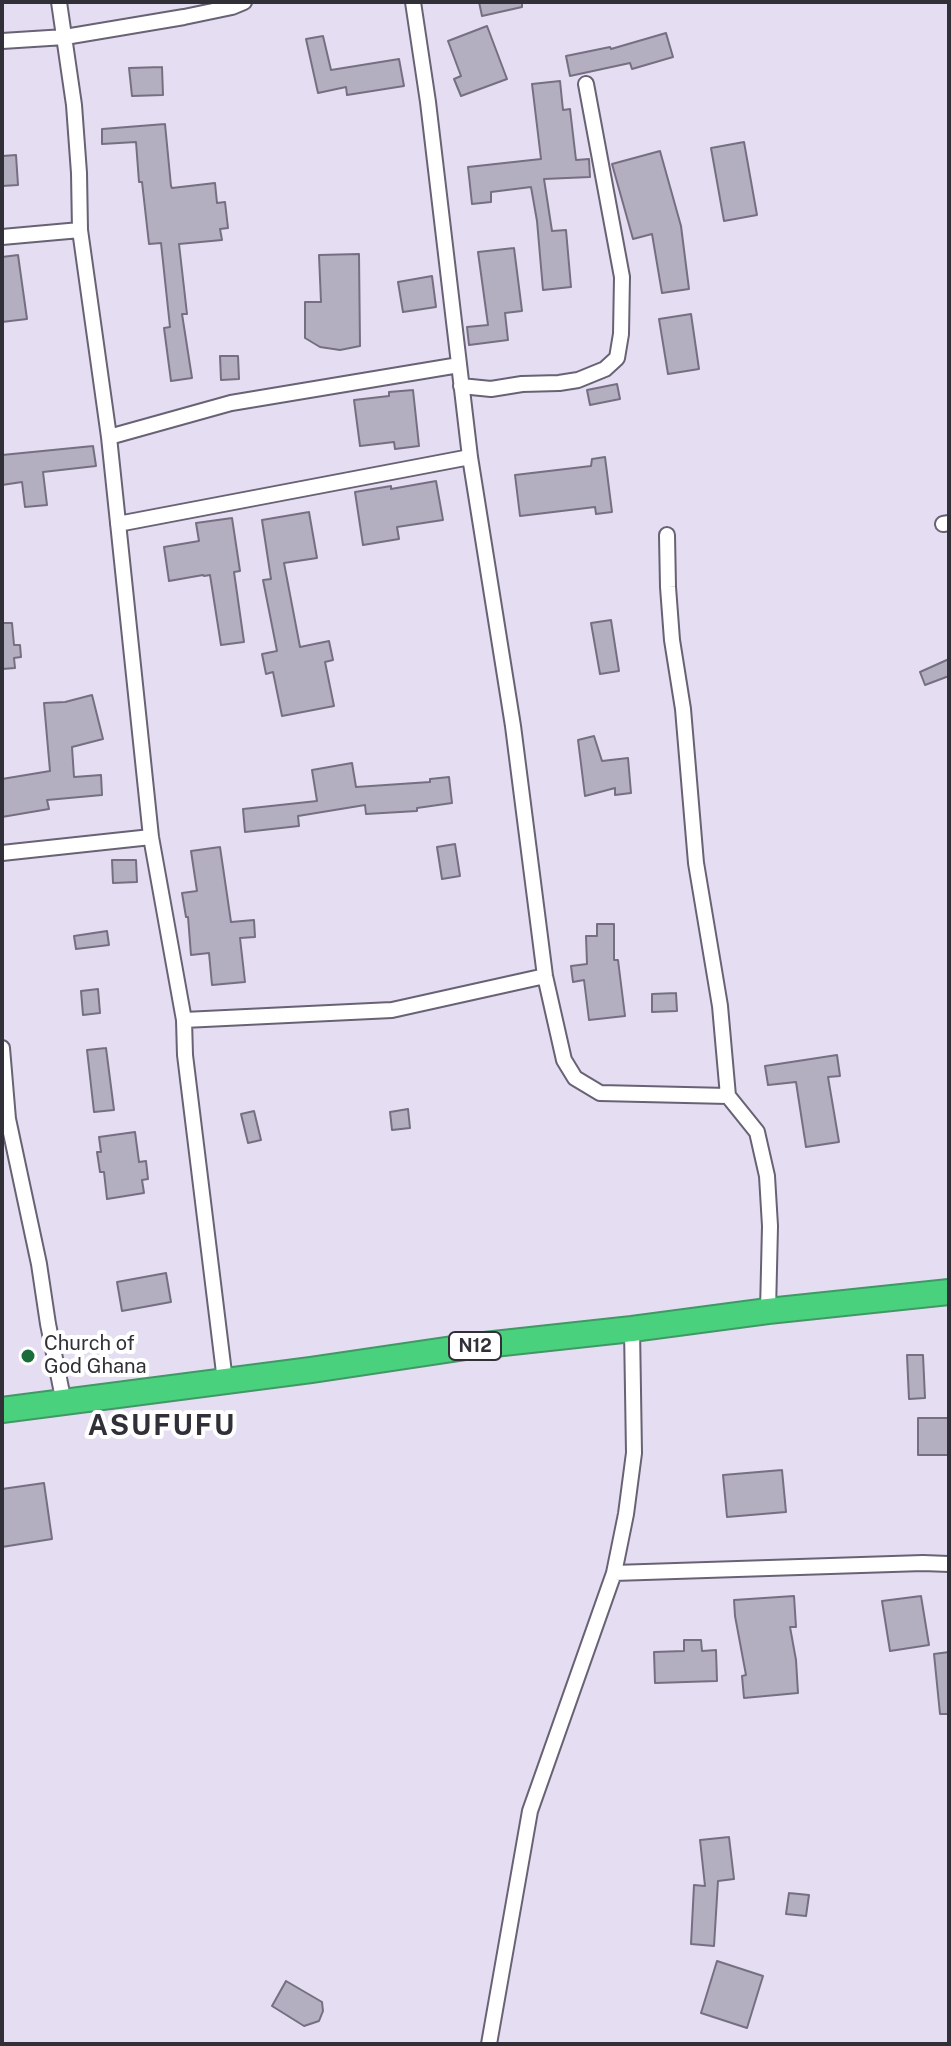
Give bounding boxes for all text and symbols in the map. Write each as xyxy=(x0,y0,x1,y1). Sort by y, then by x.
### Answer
place label: Church of God Ghana xyxy=(44,1332,147,1379)
road number: N12 xyxy=(449,1332,501,1360)
marker: Church of God Ghana xyxy=(19,1347,37,1365)
district label: ASUFUFU xyxy=(88,1409,236,1443)

